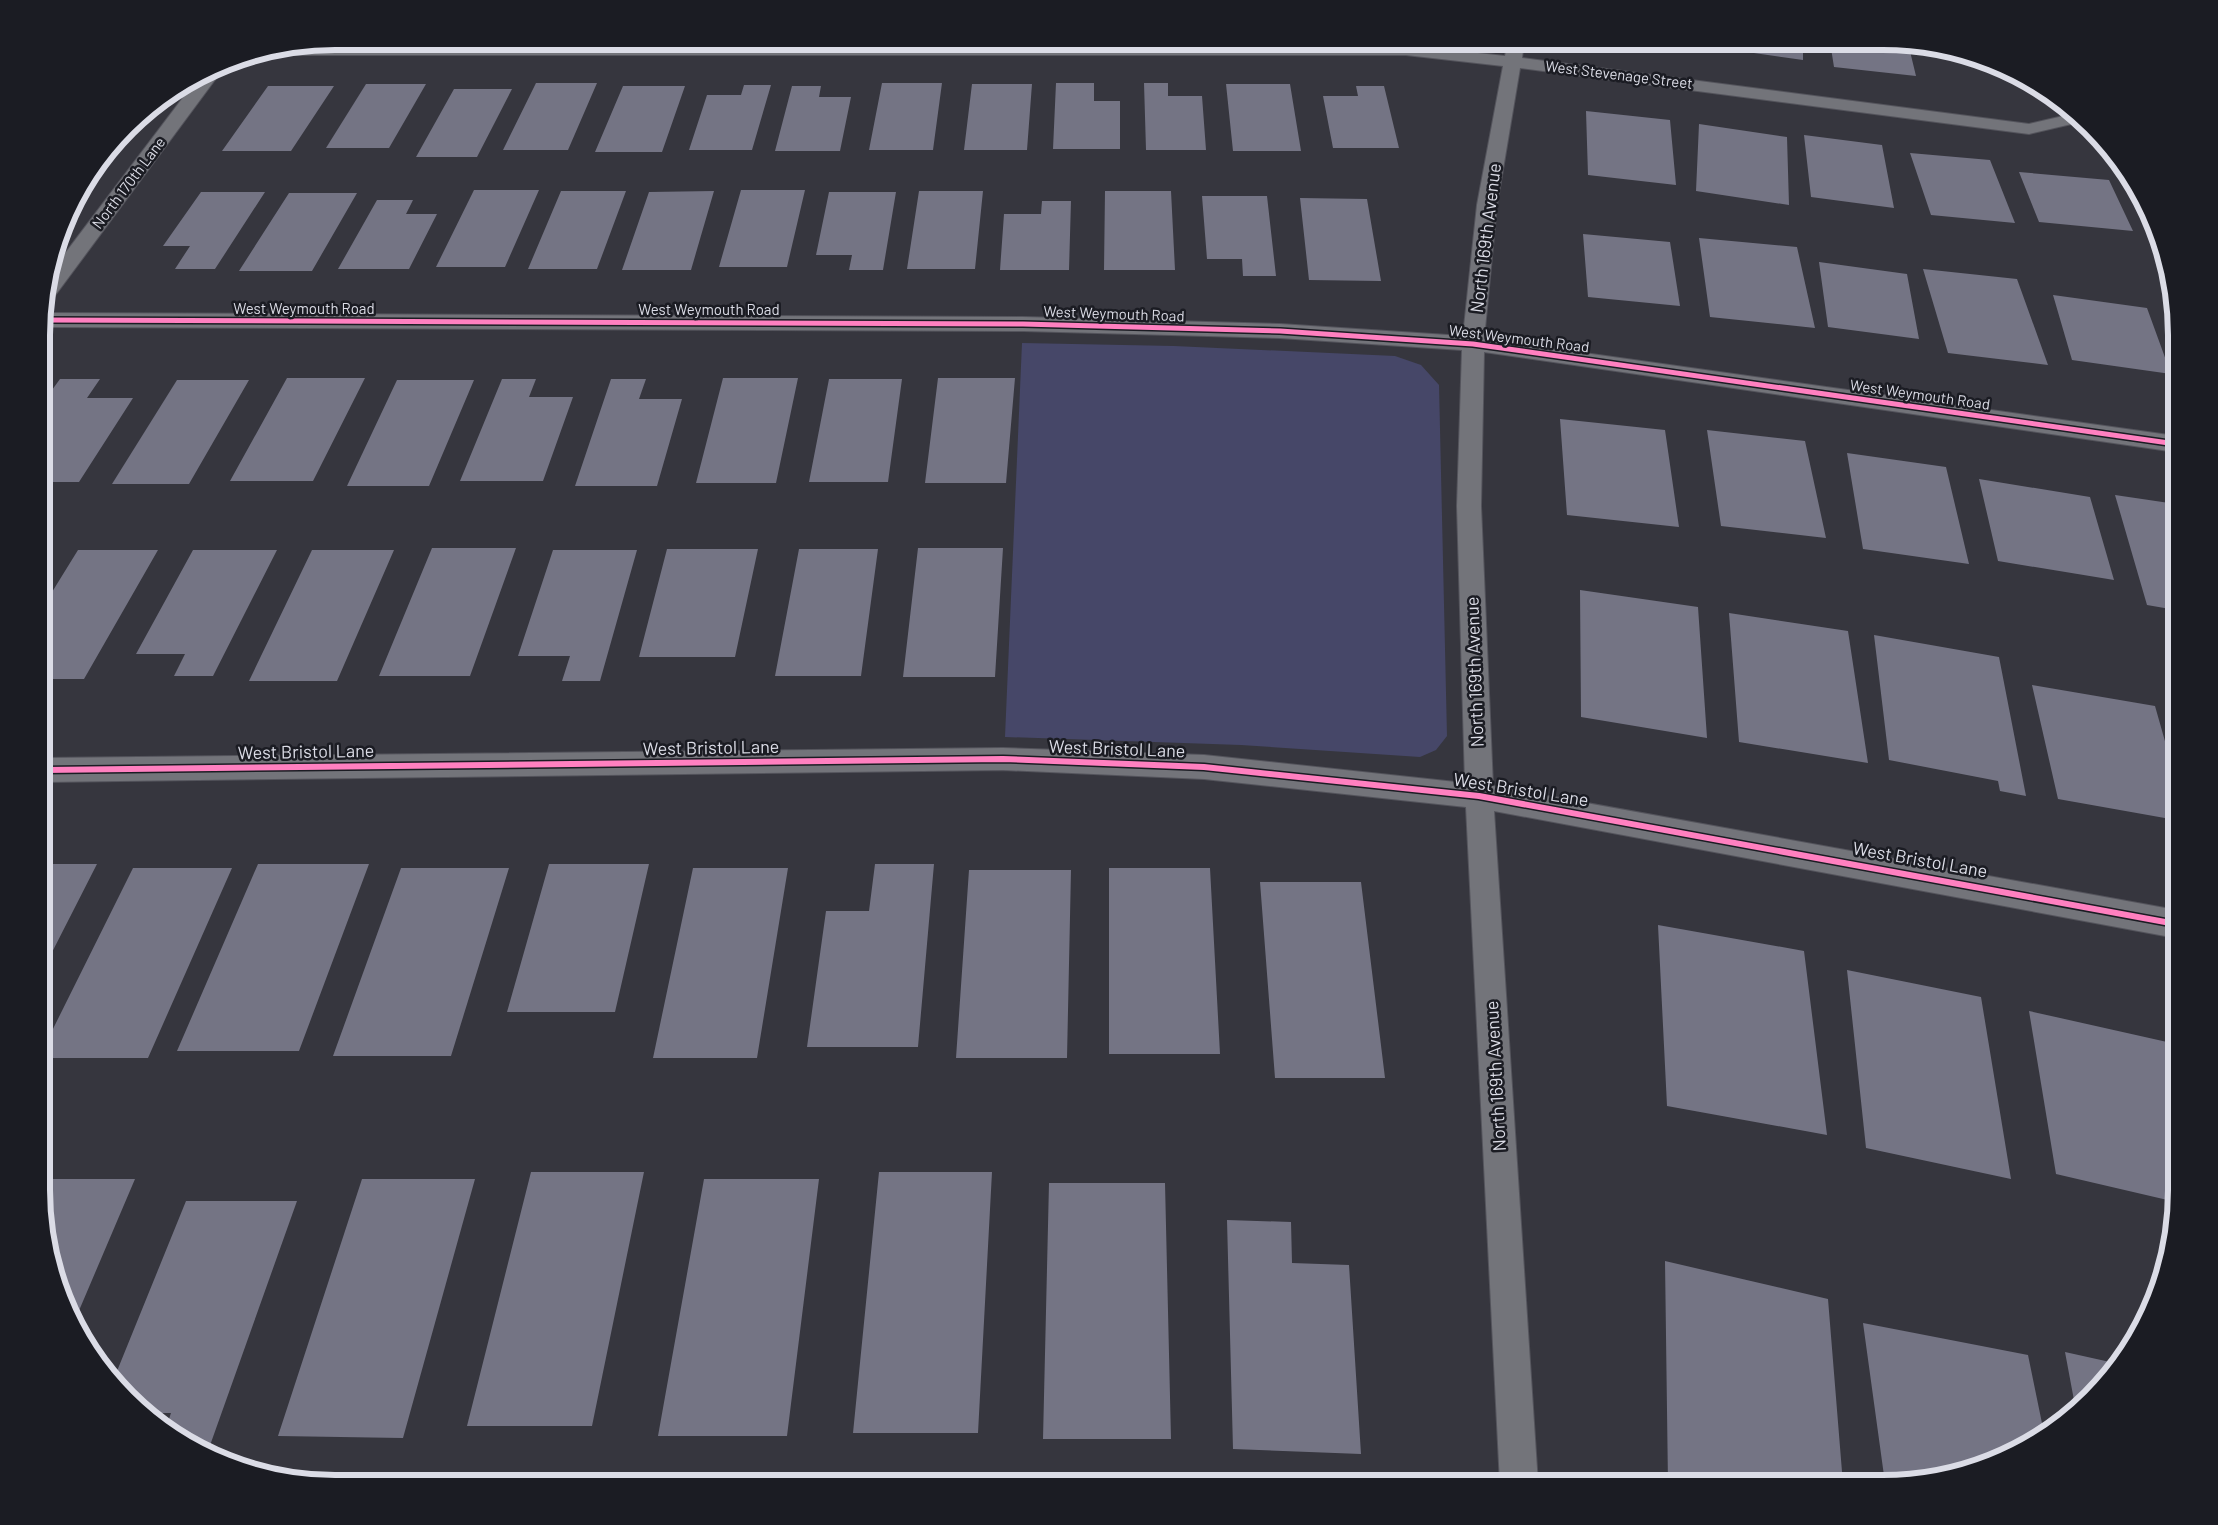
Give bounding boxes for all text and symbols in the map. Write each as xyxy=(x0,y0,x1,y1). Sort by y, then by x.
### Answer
street label: West Stevenage Street xyxy=(1544,56,1694,92)
street label: North 170th Lane xyxy=(88,133,169,232)
street label: North 169th Avenue xyxy=(1465,162,1505,314)
street label: West Weymouth Road xyxy=(233,299,375,317)
street label: West Weymouth Road xyxy=(638,300,780,318)
street label: West Weymouth Road xyxy=(1043,302,1185,324)
street label: West Weymouth Road xyxy=(1448,320,1590,356)
street label: West Weymouth Road xyxy=(1849,375,1991,413)
street label: North 169th Avenue xyxy=(1460,596,1488,748)
street label: West Bristol Lane xyxy=(642,735,779,759)
street label: West Bristol Lane xyxy=(1048,735,1186,761)
street label: West Bristol Lane xyxy=(237,739,374,763)
street label: West Bristol Lane xyxy=(1452,767,1590,811)
street label: West Bristol Lane xyxy=(1851,836,1989,882)
street label: North 169th Avenue xyxy=(1480,1000,1510,1152)

